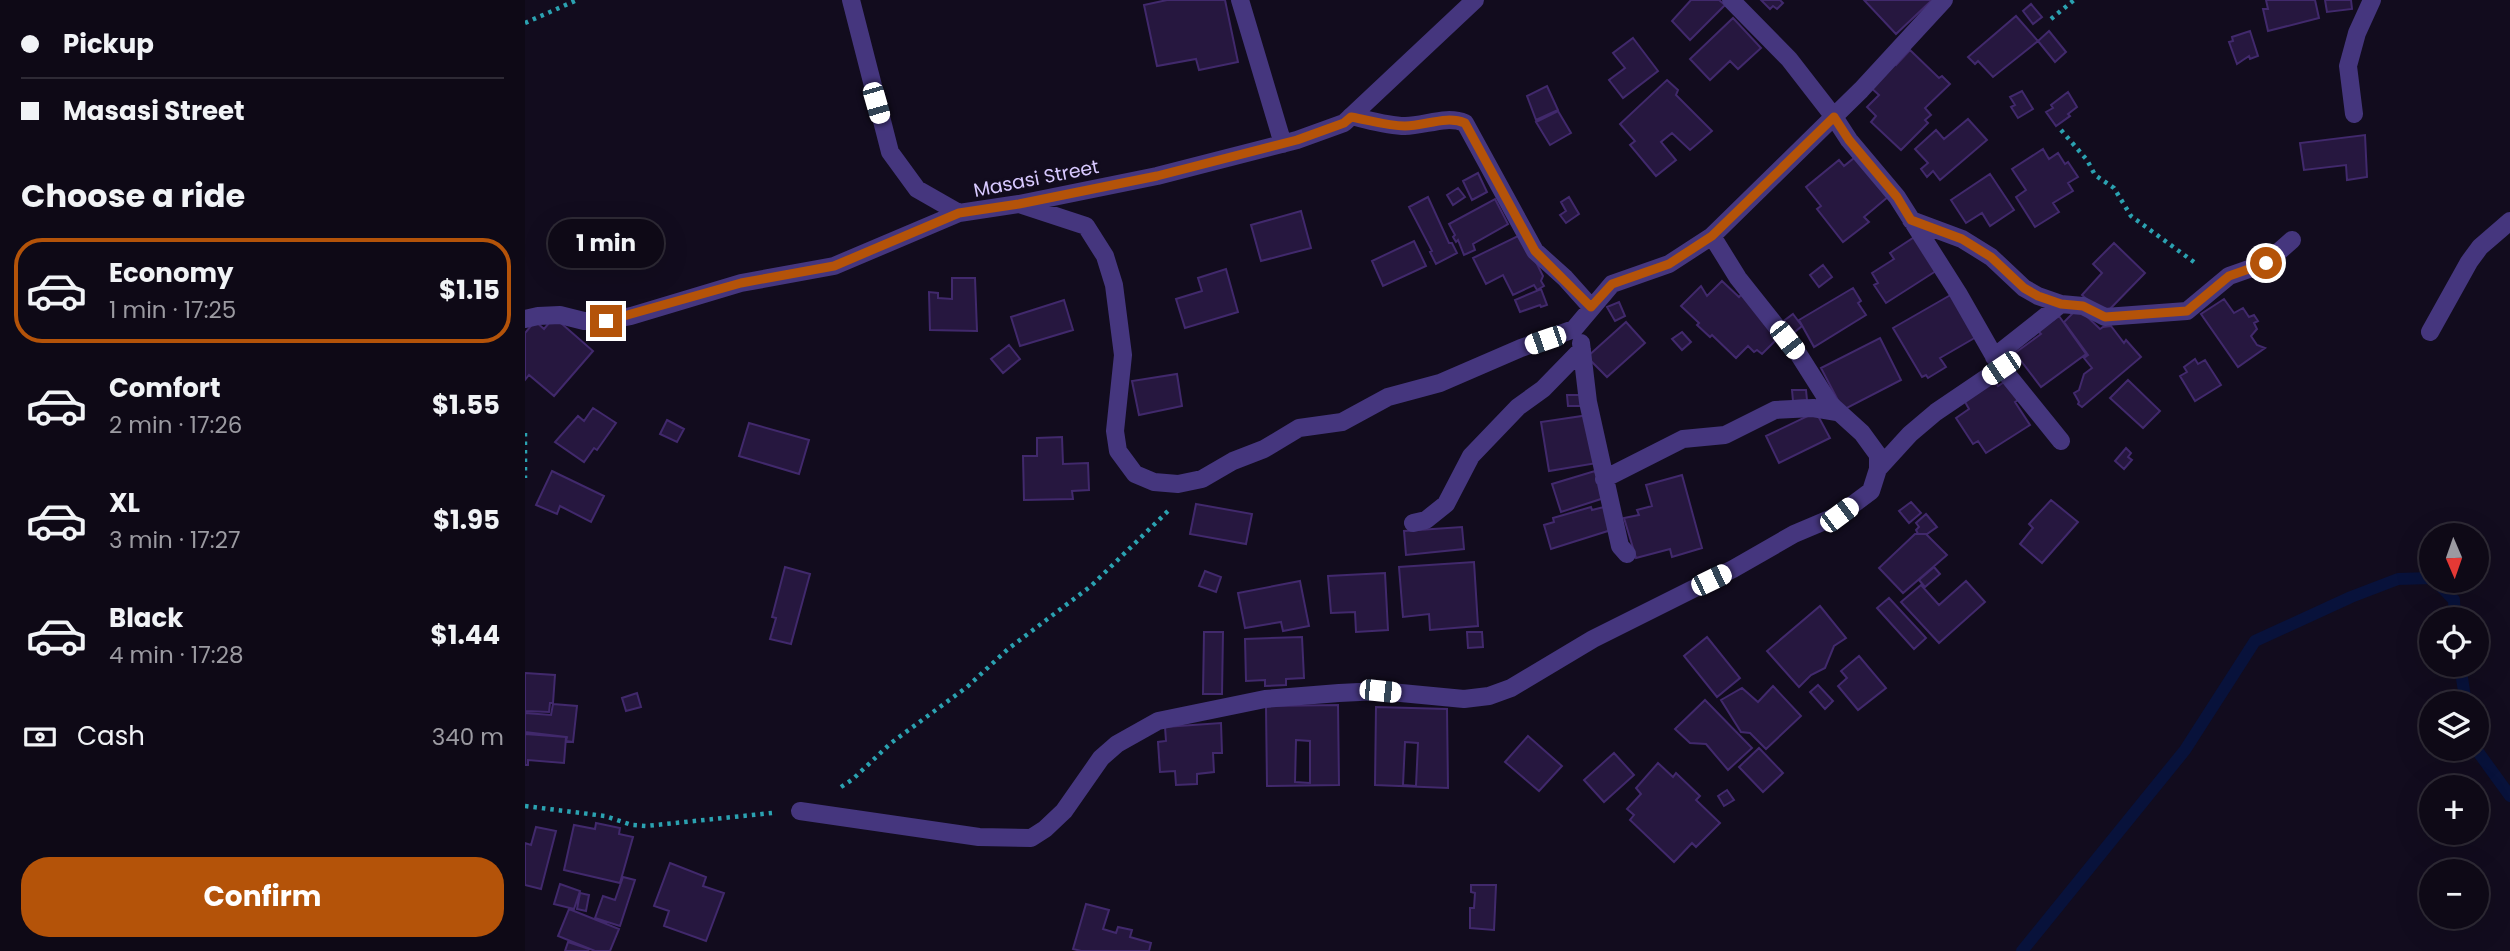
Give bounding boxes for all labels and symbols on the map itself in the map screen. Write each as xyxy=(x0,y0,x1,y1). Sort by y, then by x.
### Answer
car xyxy=(861,80,892,126)
street label: Masasi Street xyxy=(971,153,1101,204)
callout: 1 min xyxy=(548,219,664,268)
route start xyxy=(2250,247,2282,279)
route end xyxy=(590,305,622,337)
car xyxy=(1766,317,1809,363)
car xyxy=(1522,323,1569,357)
car xyxy=(1978,348,2025,388)
car xyxy=(1816,494,1863,536)
north arrow xyxy=(2419,523,2489,593)
car xyxy=(1688,561,1735,599)
car xyxy=(1359,678,1402,704)

